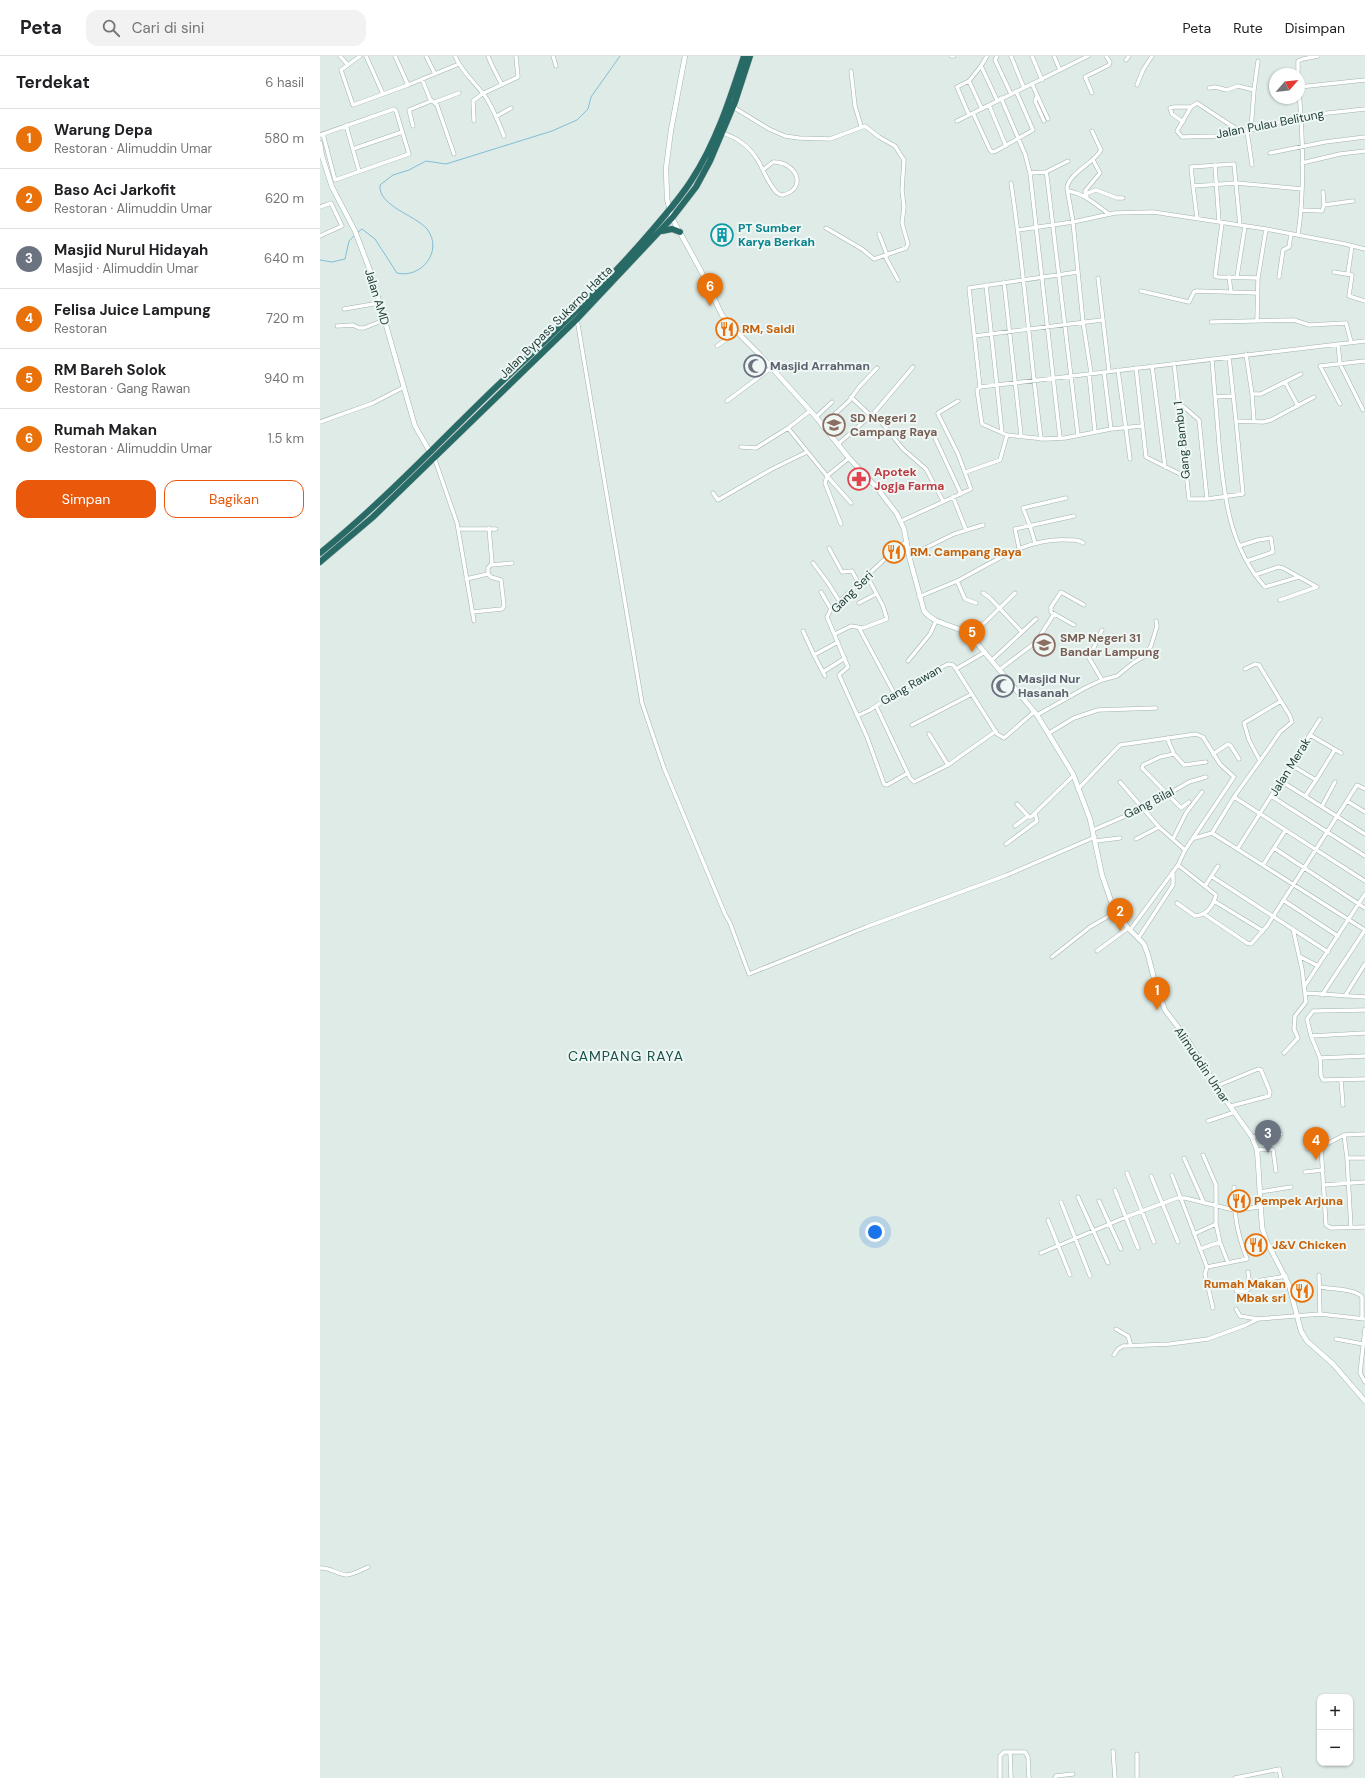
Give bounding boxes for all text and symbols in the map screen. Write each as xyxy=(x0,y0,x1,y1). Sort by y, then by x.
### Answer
search box xyxy=(86,10,366,46)
text: Peta xyxy=(20,15,62,40)
icon: search xyxy=(100,17,122,39)
text: Cari di sini xyxy=(132,18,204,38)
text: Peta xyxy=(1183,19,1211,37)
text: Rute xyxy=(1233,19,1263,37)
text: Disimpan xyxy=(1285,19,1345,37)
north arrow xyxy=(1269,68,1305,104)
text: Terdekat xyxy=(16,71,90,93)
text: 6 hasil xyxy=(265,74,304,91)
street label: Jalan Pulau Belitung xyxy=(1215,106,1326,142)
text: Warung Depa xyxy=(54,120,153,140)
text: 1 xyxy=(27,130,31,147)
text: 580 m xyxy=(264,130,304,147)
text: Restoran · Alimuddin Umar xyxy=(54,140,212,157)
text: Baso Aci Jarkofit xyxy=(54,180,176,200)
text: 2 xyxy=(25,190,33,207)
text: 620 m xyxy=(265,190,304,207)
text: Restoran · Alimuddin Umar xyxy=(54,200,212,217)
place label: PT Sumber Karya Berkah xyxy=(738,220,815,250)
building icon: PT Sumber Karya Berkah xyxy=(709,222,735,248)
text: Masjid Nurul Hidayah xyxy=(54,240,208,260)
text: 3 xyxy=(25,250,33,267)
text: 640 m xyxy=(264,250,304,267)
text: Masjid · Alimuddin Umar xyxy=(54,260,198,277)
street label: Jalan Bypass Sukarno Hatta xyxy=(496,262,616,382)
street label: Jalan AMD xyxy=(361,267,393,327)
pin: 6 xyxy=(697,273,723,306)
text: Felisa Juice Lampung xyxy=(54,300,211,320)
text: 4 xyxy=(25,310,33,327)
text: 720 m xyxy=(266,310,304,327)
restaurant icon: RM, Saidi xyxy=(714,316,740,342)
text: Restoran xyxy=(54,320,107,337)
place label: RM, Saidi xyxy=(742,321,795,337)
mosque icon: Masjid Arrahman xyxy=(742,353,768,379)
place label: Masjid Arrahman xyxy=(770,358,870,374)
text: RM Bareh Solok xyxy=(54,360,167,380)
text: 5 xyxy=(25,370,33,387)
text: 940 m xyxy=(264,370,304,387)
text: Restoran · Gang Rawan xyxy=(54,380,190,397)
street label: Gang Bambu 1 xyxy=(1170,400,1194,480)
place label: SD Negeri 2 Campang Raya xyxy=(850,410,937,440)
school or university icon: SD Negeri 2 Campang Raya xyxy=(821,412,847,438)
text: Rumah Makan xyxy=(54,420,157,440)
text: 6 xyxy=(25,430,33,447)
text: 1.5 km xyxy=(268,430,304,447)
text: Restoran · Alimuddin Umar xyxy=(54,440,212,457)
place label: Apotek Jogja Farma xyxy=(874,464,944,494)
pharmacy icon: Apotek Jogja Farma xyxy=(846,466,872,492)
button: Simpan xyxy=(16,480,156,518)
button: Bagikan xyxy=(164,480,304,518)
restaurant icon: RM. Campang Raya xyxy=(881,539,907,565)
place label: RM. Campang Raya xyxy=(910,544,1021,560)
street label: Gang Seri xyxy=(827,567,877,617)
pin: 5 xyxy=(959,619,985,652)
place label: SMP Negeri 31 Bandar Lampung xyxy=(1060,630,1160,660)
school or university icon: SMP Negeri 31 Bandar Lampung xyxy=(1031,632,1057,658)
street label: Gang Rawan xyxy=(878,661,945,709)
place label: Masjid Nur Hasanah xyxy=(1018,671,1080,701)
mosque icon: Masjid Nur Hasanah xyxy=(990,673,1016,699)
street label: Jalan Merak xyxy=(1266,735,1314,799)
street label: Gang Bilal xyxy=(1121,784,1177,822)
pin: 2 xyxy=(1107,898,1133,931)
pin: 1 xyxy=(1144,977,1170,1010)
street label: Alimuddin Umar xyxy=(1171,1024,1234,1107)
district label: CAMPANG RAYA xyxy=(568,1047,684,1065)
pin: 3 xyxy=(1255,1120,1281,1153)
pin: 4 xyxy=(1303,1127,1329,1160)
restaurant icon: Pempek Arjuna xyxy=(1226,1188,1252,1214)
place label: Pempek Arjuna xyxy=(1254,1193,1343,1209)
your location xyxy=(865,1222,885,1242)
restaurant icon: J&V Chicken xyxy=(1243,1232,1269,1258)
place label: J&V Chicken xyxy=(1272,1237,1346,1253)
place label: Rumah Makan Mbak sri xyxy=(1204,1276,1286,1306)
restaurant icon: Rumah Makan Mbak sri xyxy=(1289,1278,1315,1304)
map controls xyxy=(1317,1694,1353,1766)
button: + xyxy=(1317,1694,1353,1730)
button: − xyxy=(1317,1730,1353,1766)

